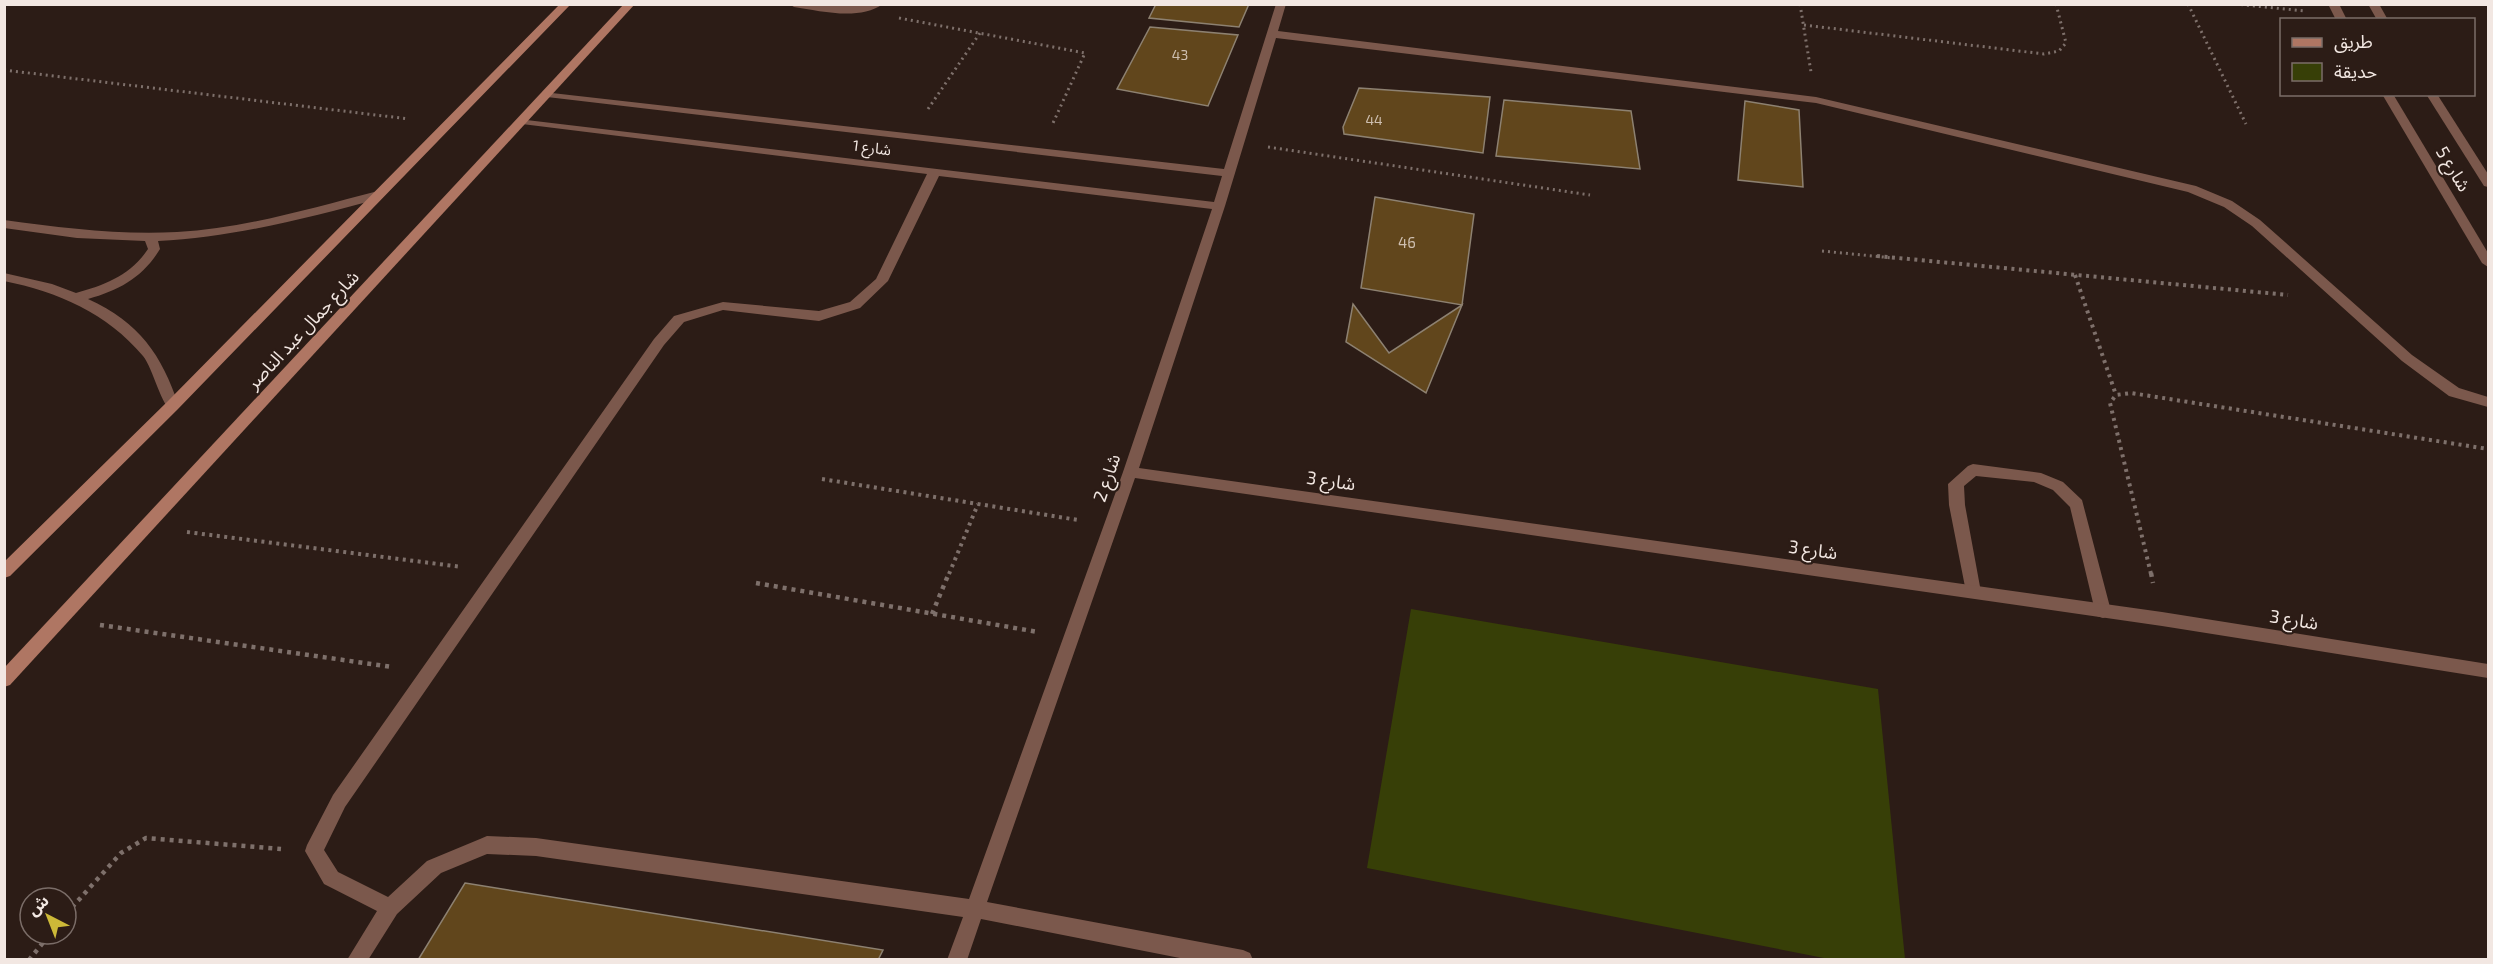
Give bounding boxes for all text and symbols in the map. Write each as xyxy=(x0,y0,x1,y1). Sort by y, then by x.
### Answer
legend xyxy=(2280,18,2475,96)
text: طريق xyxy=(2334,30,2373,53)
house number: 43 xyxy=(1172,46,1188,63)
text: حديقة xyxy=(2334,60,2377,82)
house number: 44 xyxy=(1365,111,1383,128)
street label: شارع 1 xyxy=(851,136,893,162)
street label: شارع 5 xyxy=(2428,142,2476,197)
house number: 46 xyxy=(1398,233,1416,251)
street label: شارع جمال عبد الناصر xyxy=(241,265,366,397)
street label: شارع 2 xyxy=(1088,451,1128,506)
street label: شارع 3 xyxy=(1305,466,1357,498)
street label: شارع 3 xyxy=(1787,535,1839,567)
street label: شارع 3 xyxy=(2268,604,2320,638)
north arrow xyxy=(18,886,78,946)
text: ش xyxy=(23,890,53,920)

